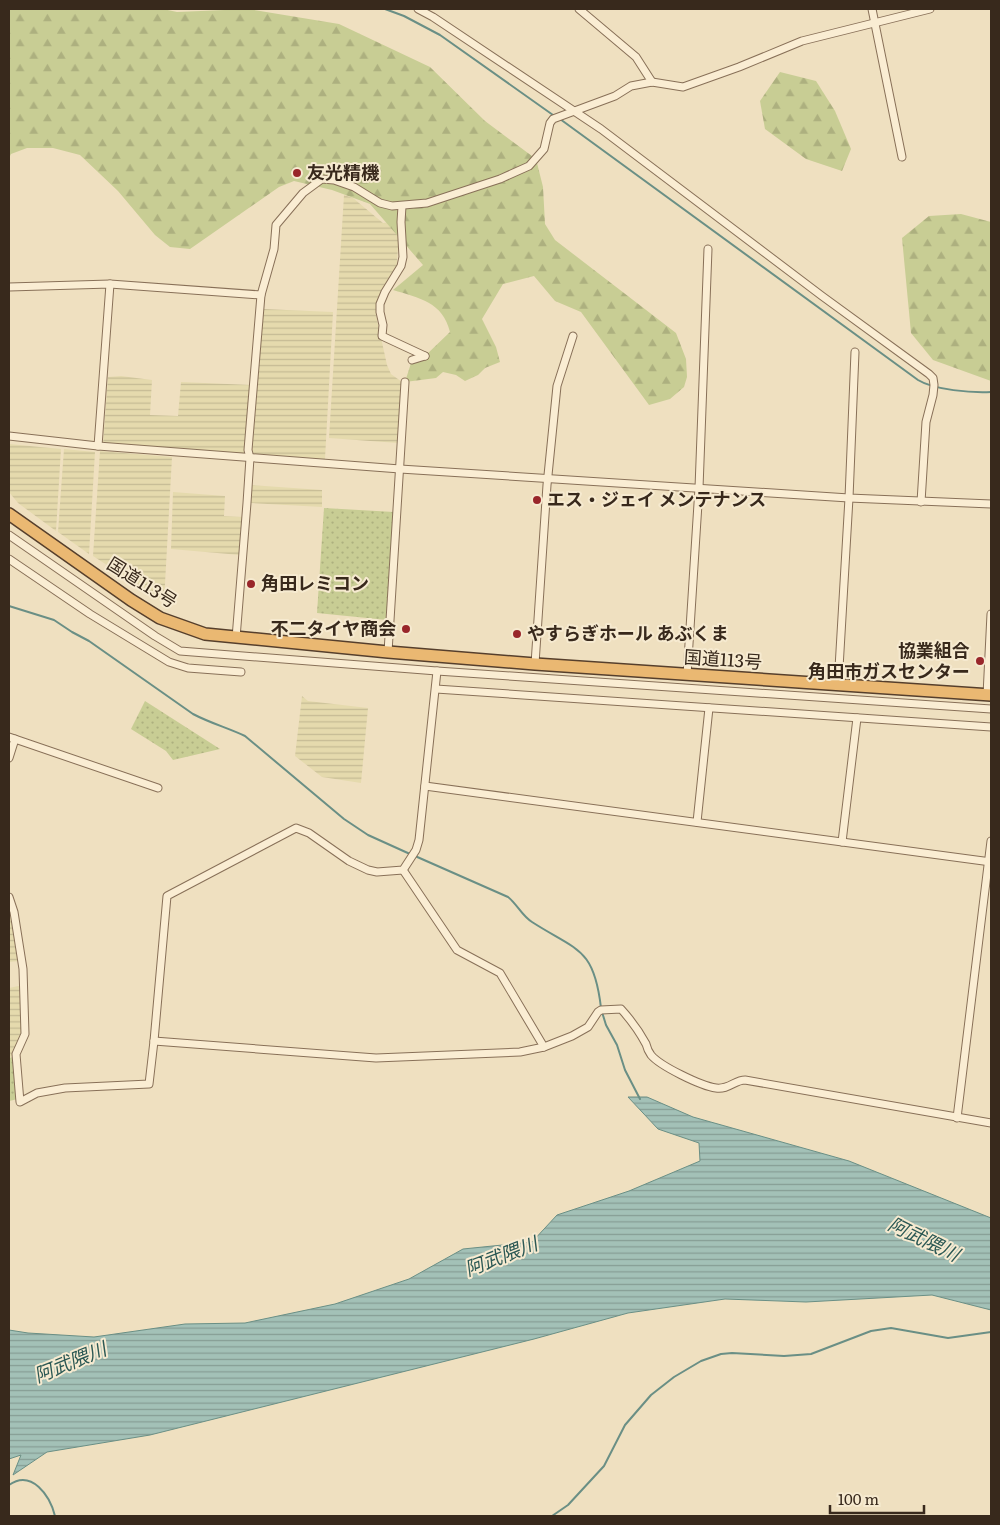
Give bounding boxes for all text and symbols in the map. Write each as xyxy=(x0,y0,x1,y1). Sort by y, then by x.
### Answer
place label: 友光精機 xyxy=(307,158,380,185)
marker: 友光精機 xyxy=(291,167,303,179)
place label: エス・ジェイ メンテナンス xyxy=(547,485,766,512)
marker: エス・ジェイ メンテナンス xyxy=(531,494,543,506)
street label: 国道113号 xyxy=(102,550,183,614)
place label: 角田レミコン xyxy=(261,569,369,596)
marker: 角田レミコン xyxy=(245,578,257,590)
place label: 不二タイヤ商会 xyxy=(271,614,396,641)
place label: やすらぎホール あぶくま xyxy=(527,619,729,646)
marker: 不二タイヤ商会 xyxy=(400,623,412,635)
marker: やすらぎホール あぶくま xyxy=(511,628,523,640)
place label: 協業組合 角田市ガスセンター xyxy=(808,636,970,684)
street label: 国道113号 xyxy=(683,642,763,675)
marker: 協業組合 角田市ガスセンター xyxy=(974,655,986,667)
water label: 阿武隈川 xyxy=(884,1209,967,1268)
water label: 阿武隈川 xyxy=(460,1228,543,1282)
water label: 阿武隈川 xyxy=(29,1333,112,1388)
scale bar xyxy=(830,1482,924,1514)
text: 100 m xyxy=(838,1487,879,1510)

